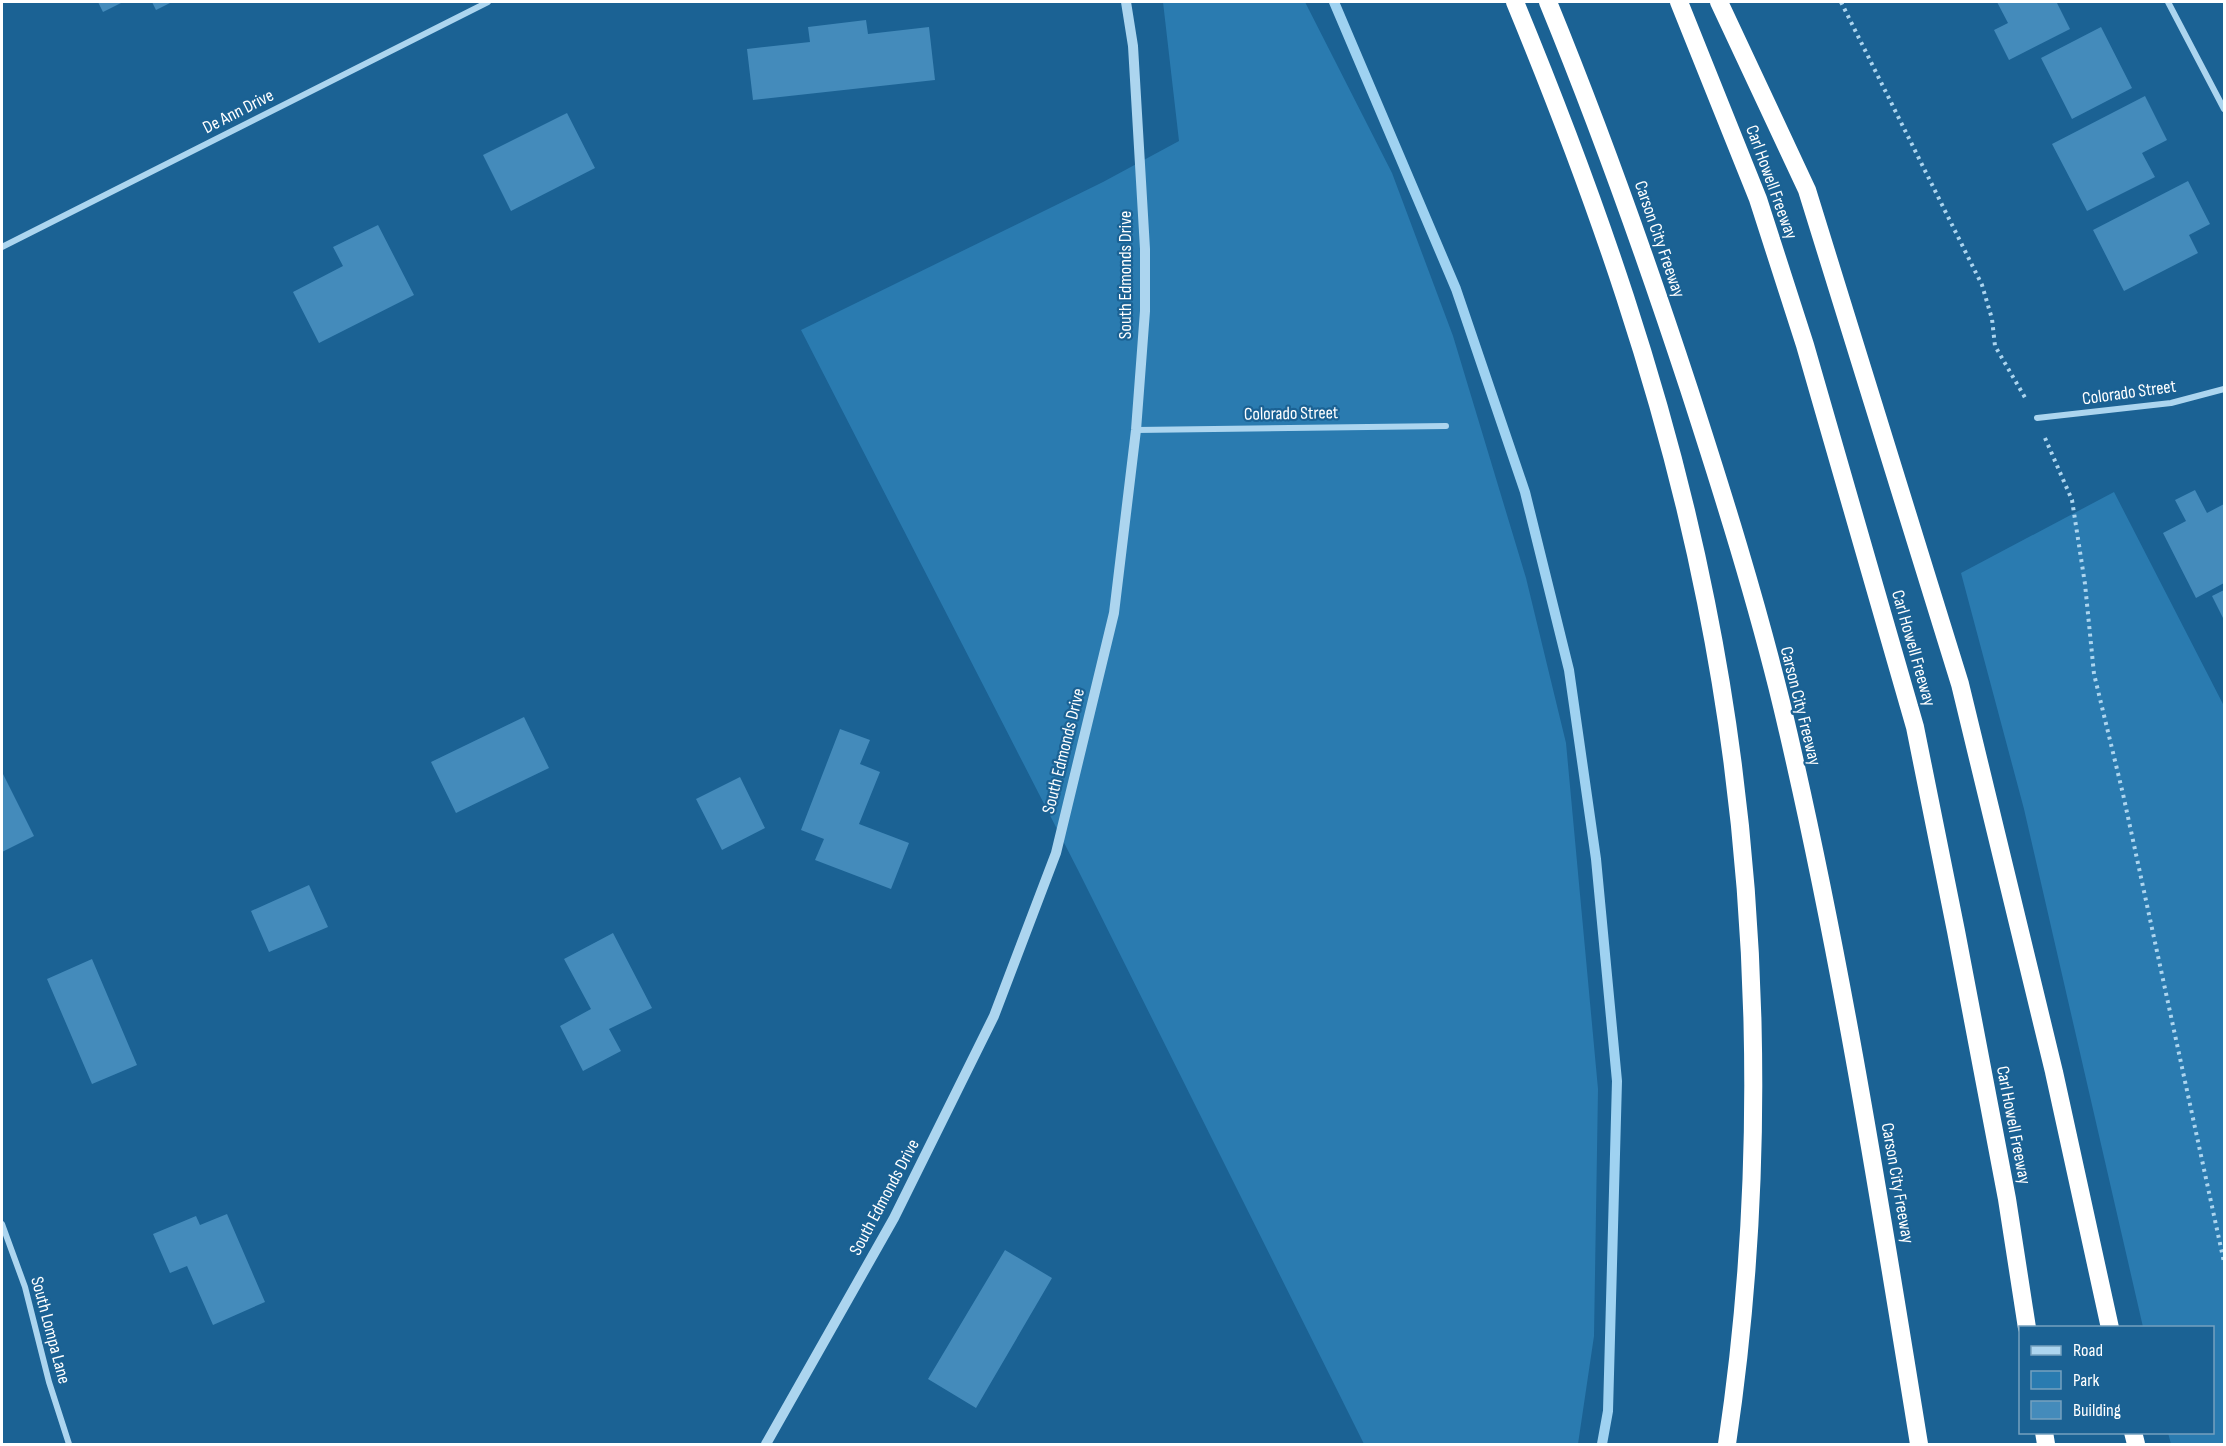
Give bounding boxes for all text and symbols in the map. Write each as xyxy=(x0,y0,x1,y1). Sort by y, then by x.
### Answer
street label: De Ann Drive xyxy=(199,85,277,138)
street label: Carl Howell Freeway xyxy=(1741,122,1802,242)
street label: Carson City Freeway xyxy=(1630,178,1689,300)
street label: South Edmonds Drive xyxy=(1115,211,1136,339)
street label: Colorado Street xyxy=(2081,375,2178,409)
street label: Colorado Street xyxy=(1244,402,1339,425)
street label: Carl Howell Freeway xyxy=(1887,588,1940,709)
street label: Carson City Freeway xyxy=(1776,644,1825,768)
street label: South Edmonds Drive xyxy=(1038,686,1089,816)
street label: Carl Howell Freeway xyxy=(1992,1064,2035,1186)
street label: Carson City Freeway xyxy=(1877,1121,1918,1245)
street label: South Edmonds Drive xyxy=(845,1136,924,1259)
street label: South Lompa Lane xyxy=(26,1274,75,1386)
legend xyxy=(2019,1326,2214,1434)
text: Road xyxy=(2073,1340,2103,1361)
text: Park xyxy=(2073,1370,2099,1391)
text: Building xyxy=(2073,1400,2121,1421)

